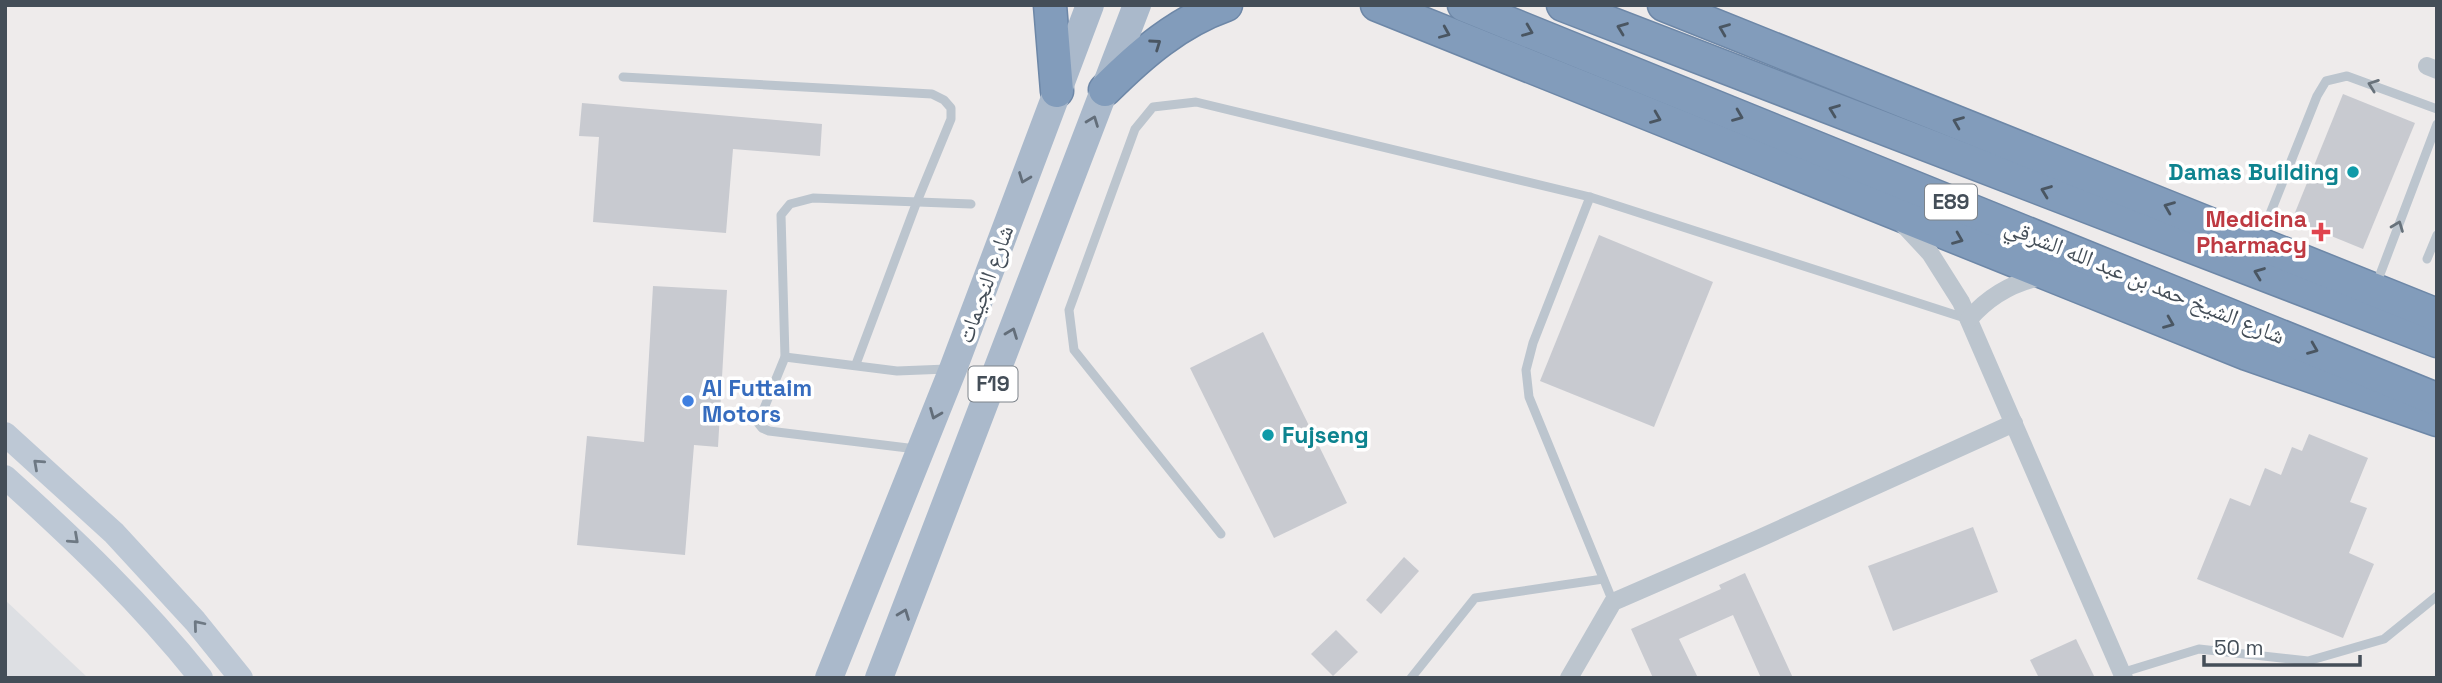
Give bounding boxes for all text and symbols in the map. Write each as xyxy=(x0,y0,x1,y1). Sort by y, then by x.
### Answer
one-way arrow xyxy=(1521,22,1533,36)
one-way arrow xyxy=(1616,22,1628,36)
one-way arrow xyxy=(1718,24,1730,38)
one-way arrow xyxy=(1438,25,1450,39)
one-way arrow xyxy=(1148,40,1161,52)
one-way arrow xyxy=(2367,79,2379,93)
one-way arrow xyxy=(1829,104,1841,118)
one-way arrow xyxy=(1732,108,1744,122)
one-way arrow xyxy=(1649,110,1661,124)
one-way arrow xyxy=(1085,115,1099,127)
one-way arrow xyxy=(1952,117,1964,131)
place label: Damas Building xyxy=(2168,157,2339,187)
marker: Damas Building xyxy=(2345,164,2361,180)
one-way arrow xyxy=(1018,171,1032,183)
road number: E89 xyxy=(1925,184,1977,220)
one-way arrow xyxy=(2041,186,2053,200)
one-way arrow xyxy=(2164,201,2176,215)
place label: Medicina Pharmacy xyxy=(2196,204,2307,260)
street label: شارع الشيخ حمد بن عبد الله الشرقي xyxy=(1999,211,2289,355)
one-way arrow xyxy=(2390,220,2404,232)
street label: شارع النجيمات xyxy=(950,221,1020,347)
marker: Medicina Pharmacy xyxy=(2313,224,2329,240)
one-way arrow xyxy=(1951,230,1963,244)
one-way arrow xyxy=(2253,267,2265,281)
one-way arrow xyxy=(2163,315,2175,329)
one-way arrow xyxy=(1004,328,1018,340)
one-way arrow xyxy=(2305,341,2318,355)
road number: F19 xyxy=(968,366,1018,402)
place label: Al Futtaim Motors xyxy=(702,373,812,429)
marker: Al Futtaim Motors xyxy=(680,393,696,409)
one-way arrow xyxy=(930,407,944,419)
place label: Fujseng xyxy=(1282,420,1369,450)
marker: Fujseng xyxy=(1260,427,1276,443)
one-way arrow xyxy=(33,459,46,472)
one-way arrow xyxy=(66,531,79,544)
one-way arrow xyxy=(895,609,909,621)
one-way arrow xyxy=(194,620,206,633)
scale bar xyxy=(2204,624,2360,668)
text: 50 m xyxy=(2214,634,2264,661)

